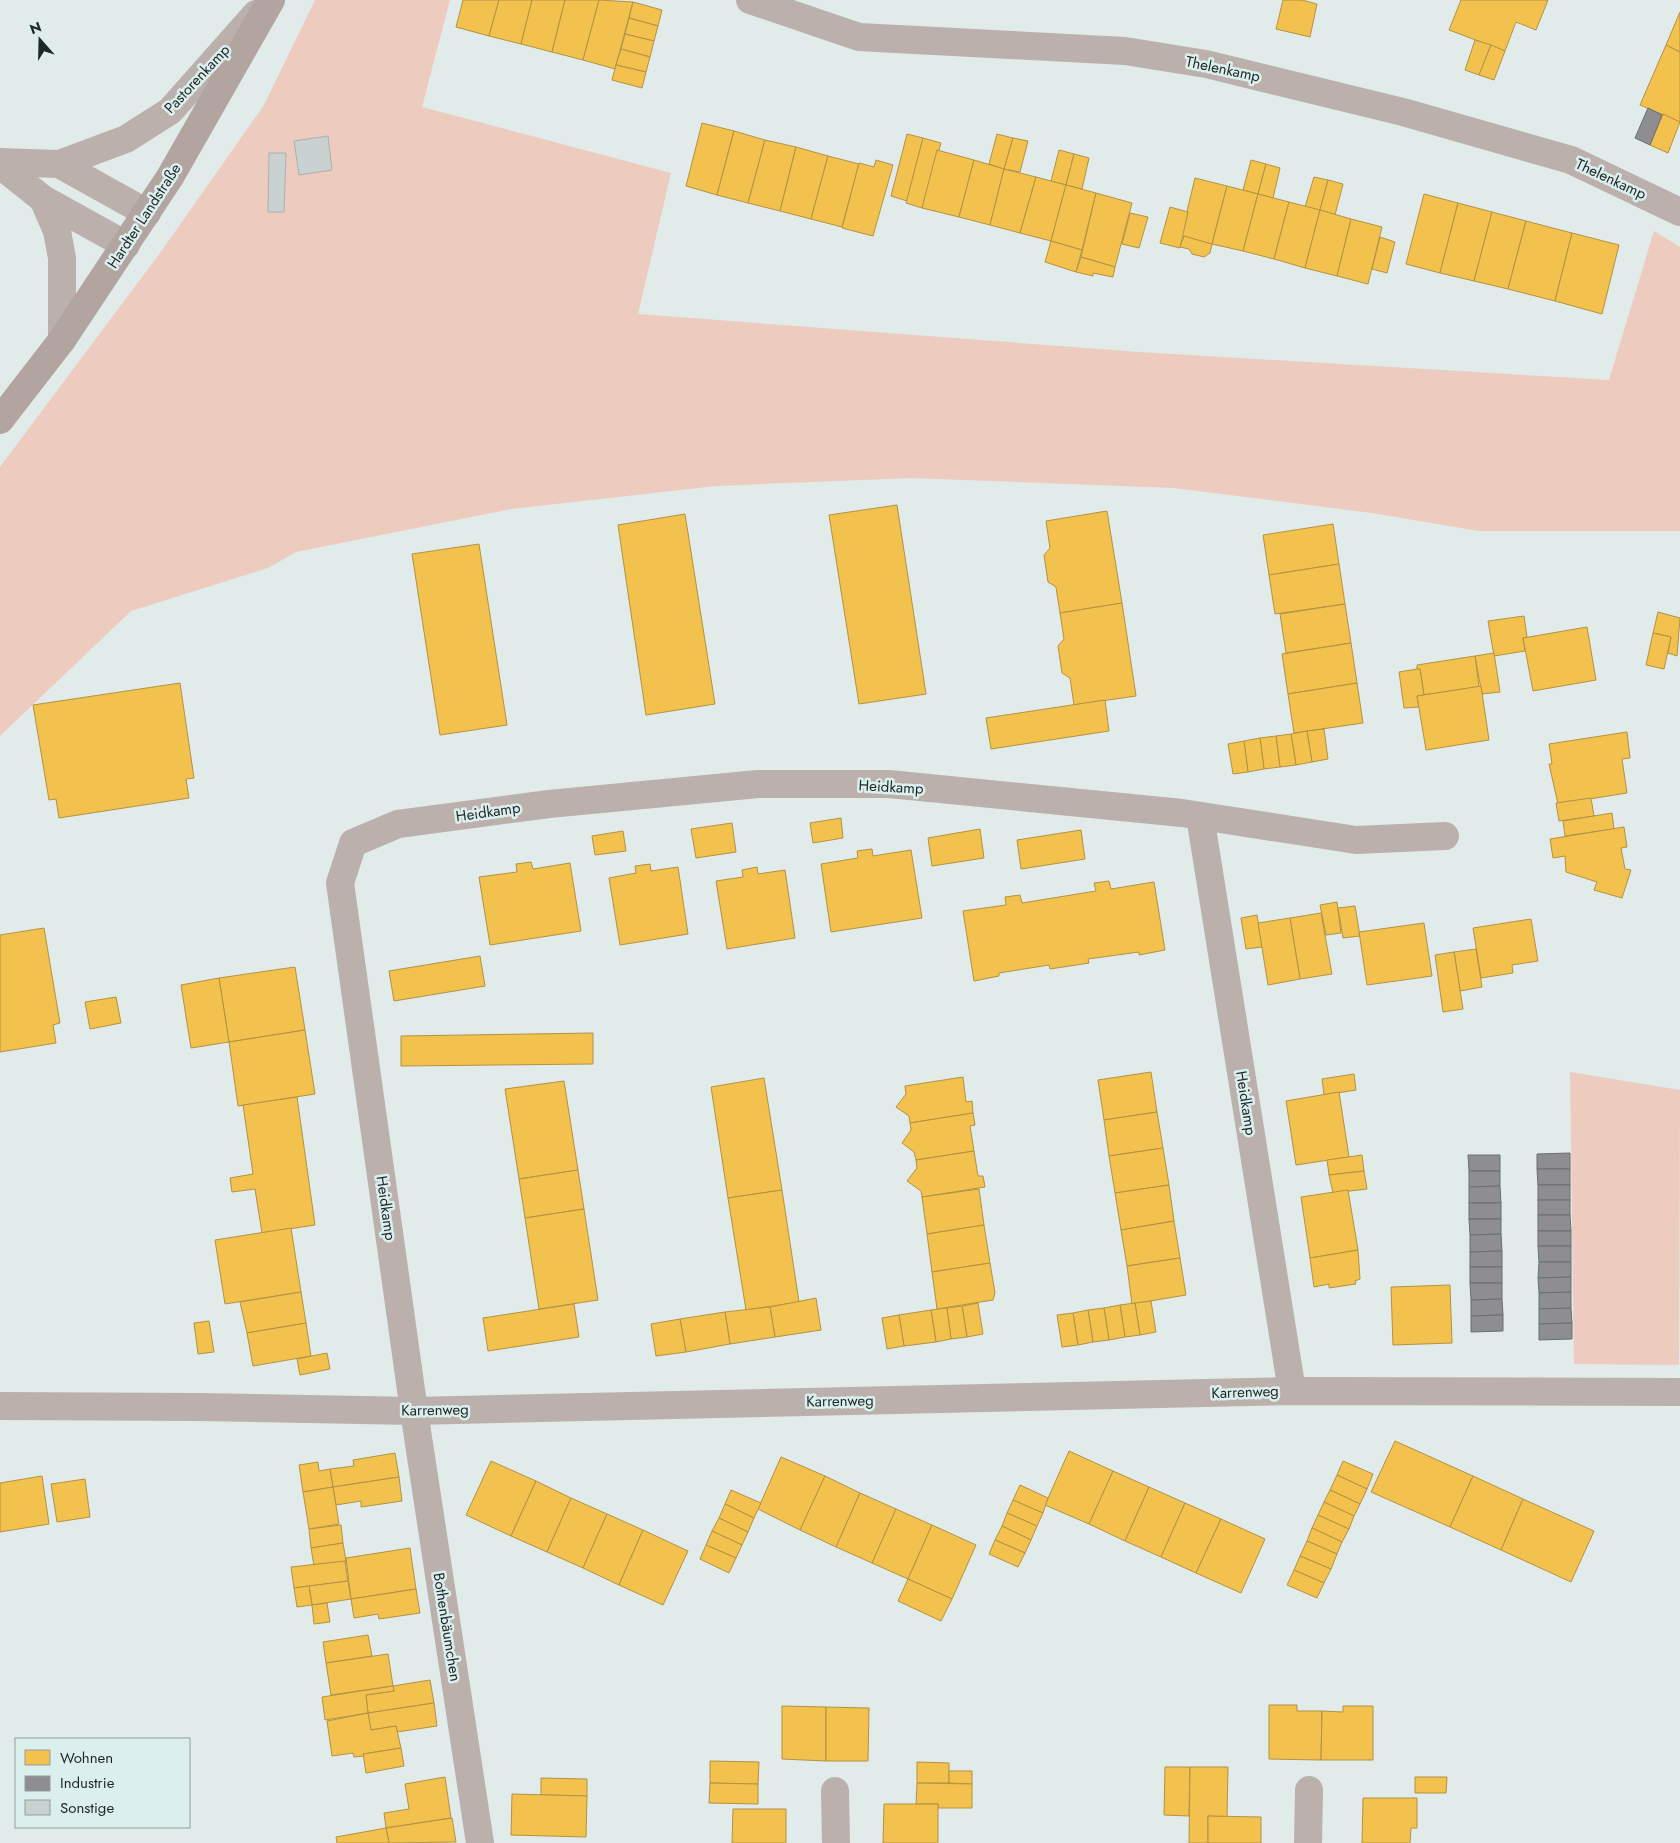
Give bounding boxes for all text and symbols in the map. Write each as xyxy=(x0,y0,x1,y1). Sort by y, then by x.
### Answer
north arrow xyxy=(15,15,65,65)
text: N xyxy=(27,16,44,39)
street label: Pastorenkamp xyxy=(159,39,235,118)
street label: Thelenkamp xyxy=(1184,50,1263,88)
street label: Thelenkamp xyxy=(1572,153,1650,205)
street label: Hardter Landstraße xyxy=(102,159,186,273)
street label: Heidkamp xyxy=(858,774,924,800)
street label: Heidkamp xyxy=(454,797,522,827)
street label: Heidkamp xyxy=(1230,1069,1262,1137)
street label: Heidkamp xyxy=(371,1174,401,1242)
street label: Karrenweg xyxy=(1211,1380,1279,1404)
street label: Karrenweg xyxy=(806,1389,874,1413)
street label: Karrenweg xyxy=(401,1398,469,1422)
street label: Bothenbäumchen xyxy=(428,1571,466,1683)
legend xyxy=(15,1738,190,1828)
text: Wohnen xyxy=(60,1747,113,1769)
text: Industrie xyxy=(60,1772,115,1794)
text: Sonstige xyxy=(60,1797,114,1819)

